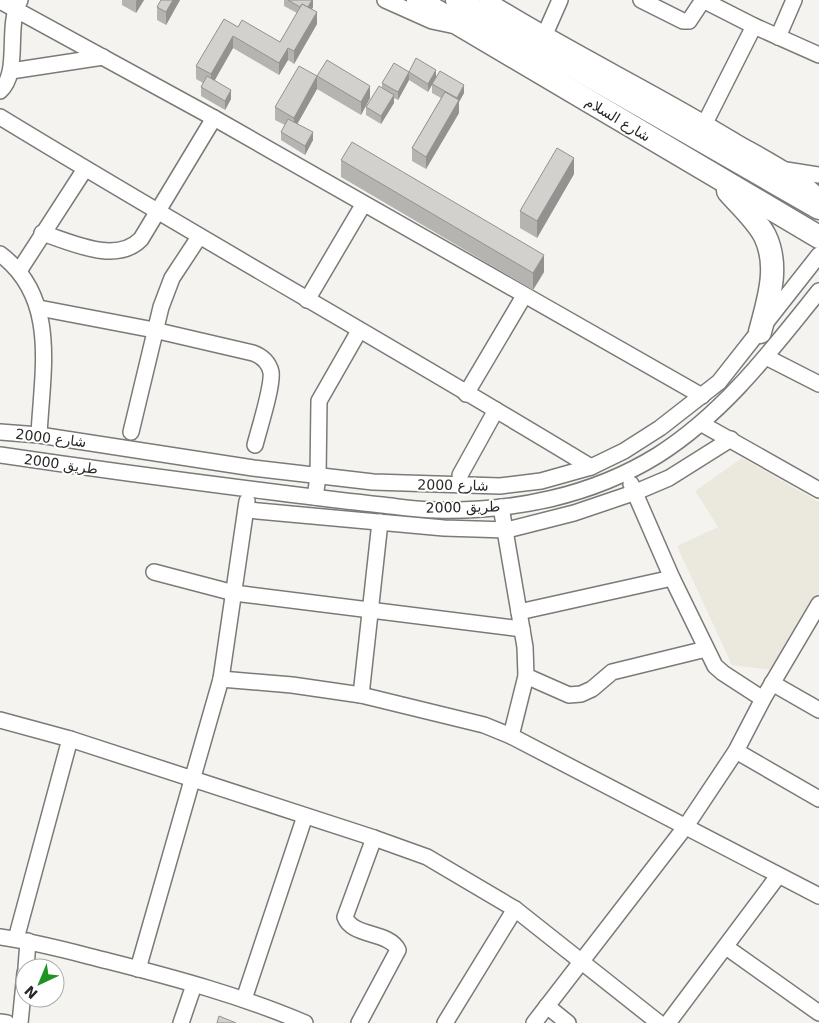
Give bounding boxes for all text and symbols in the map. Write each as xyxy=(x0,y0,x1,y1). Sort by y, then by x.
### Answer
street label: شارع السلام xyxy=(582,93,654,146)
street label: شارع 2000 xyxy=(15,426,87,451)
street label: طريق 2000 xyxy=(23,451,99,478)
street label: شارع 2000 xyxy=(417,476,489,495)
street label: طريق 2000 xyxy=(426,498,500,517)
north arrow xyxy=(15,958,65,1008)
text: N xyxy=(21,983,41,1002)

